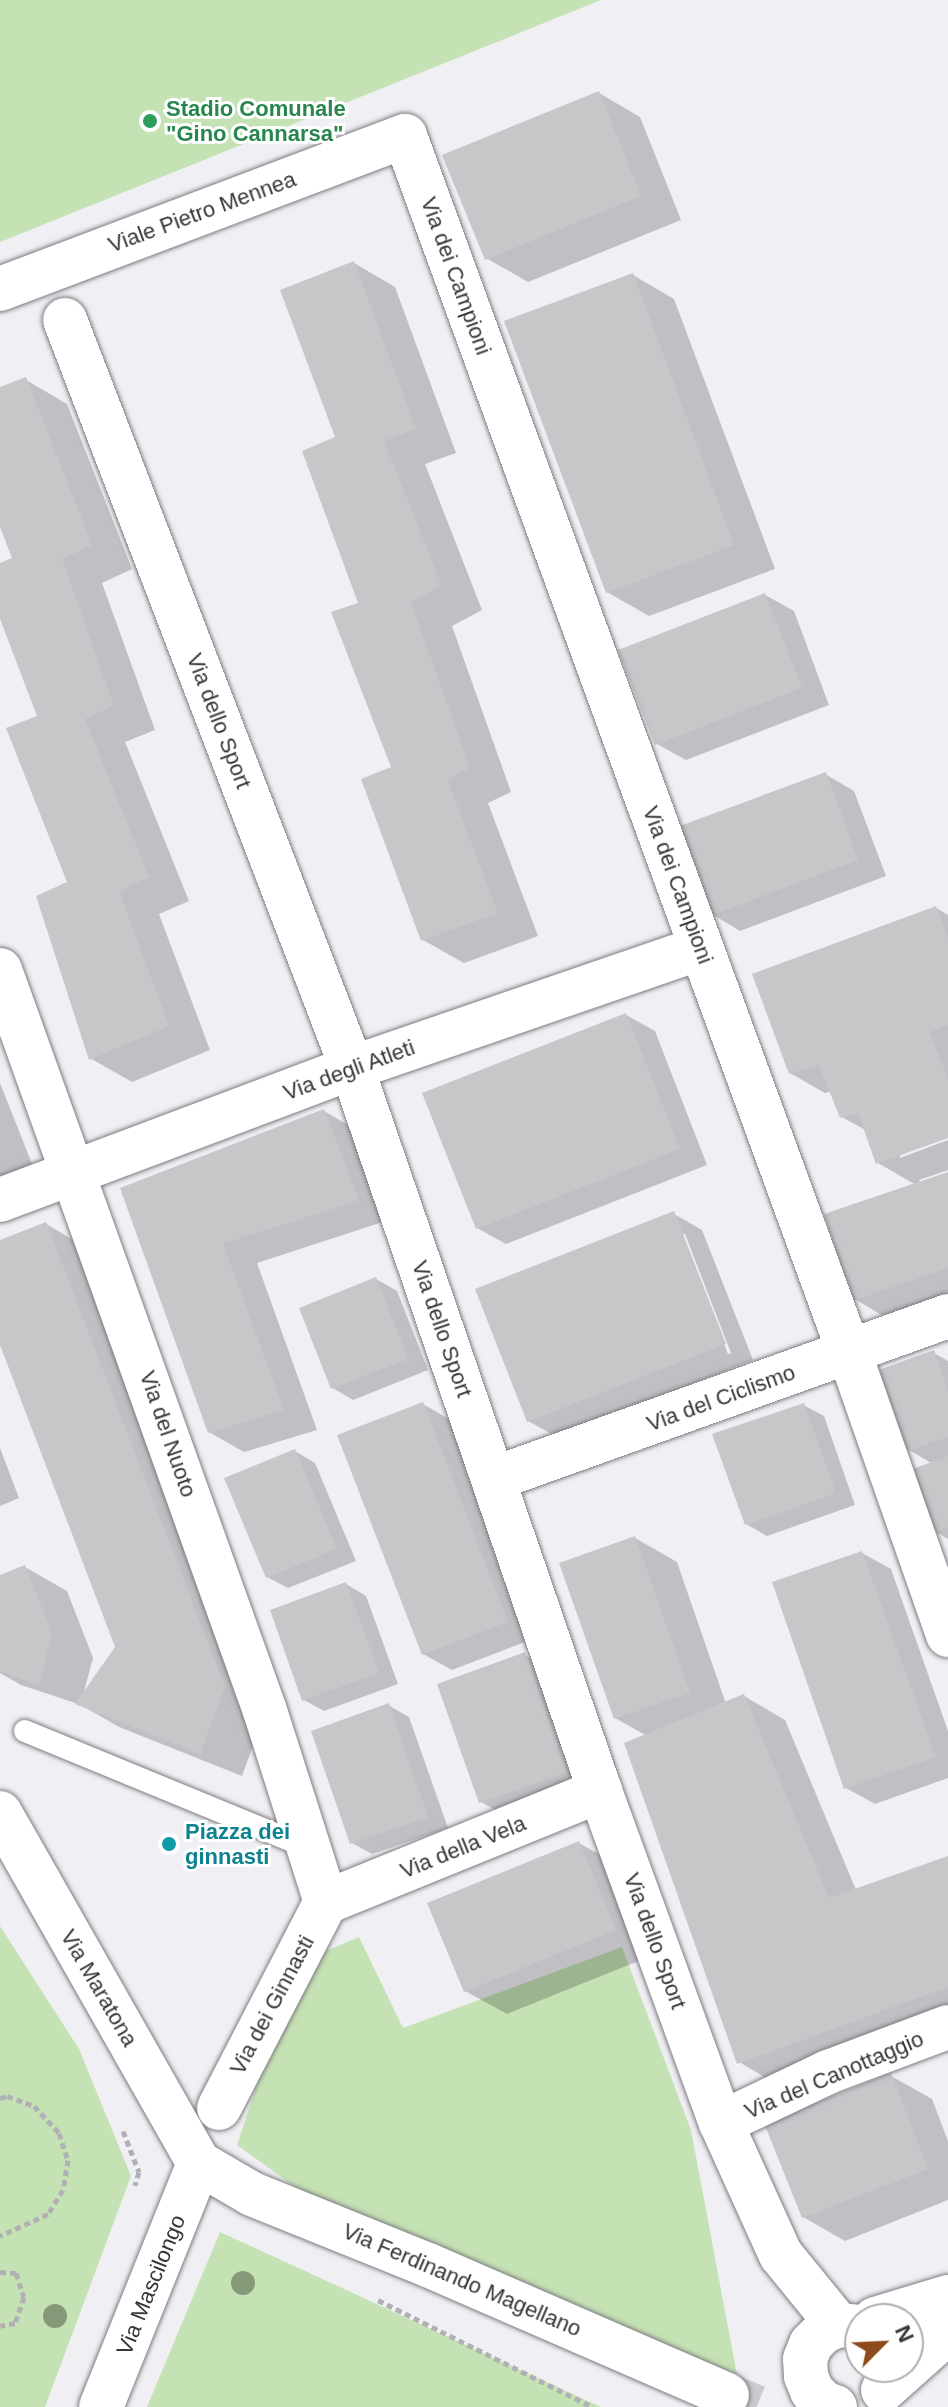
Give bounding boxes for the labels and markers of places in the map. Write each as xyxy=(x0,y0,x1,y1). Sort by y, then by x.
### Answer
place label: Stadio Comunale "Gino Cannarsa" xyxy=(166,95,346,146)
marker: Stadio Comunale "Gino Cannarsa" xyxy=(141,112,159,130)
place label: Piazza dei ginnasti xyxy=(185,1818,290,1870)
marker: Piazza dei ginnasti xyxy=(160,1835,178,1853)

